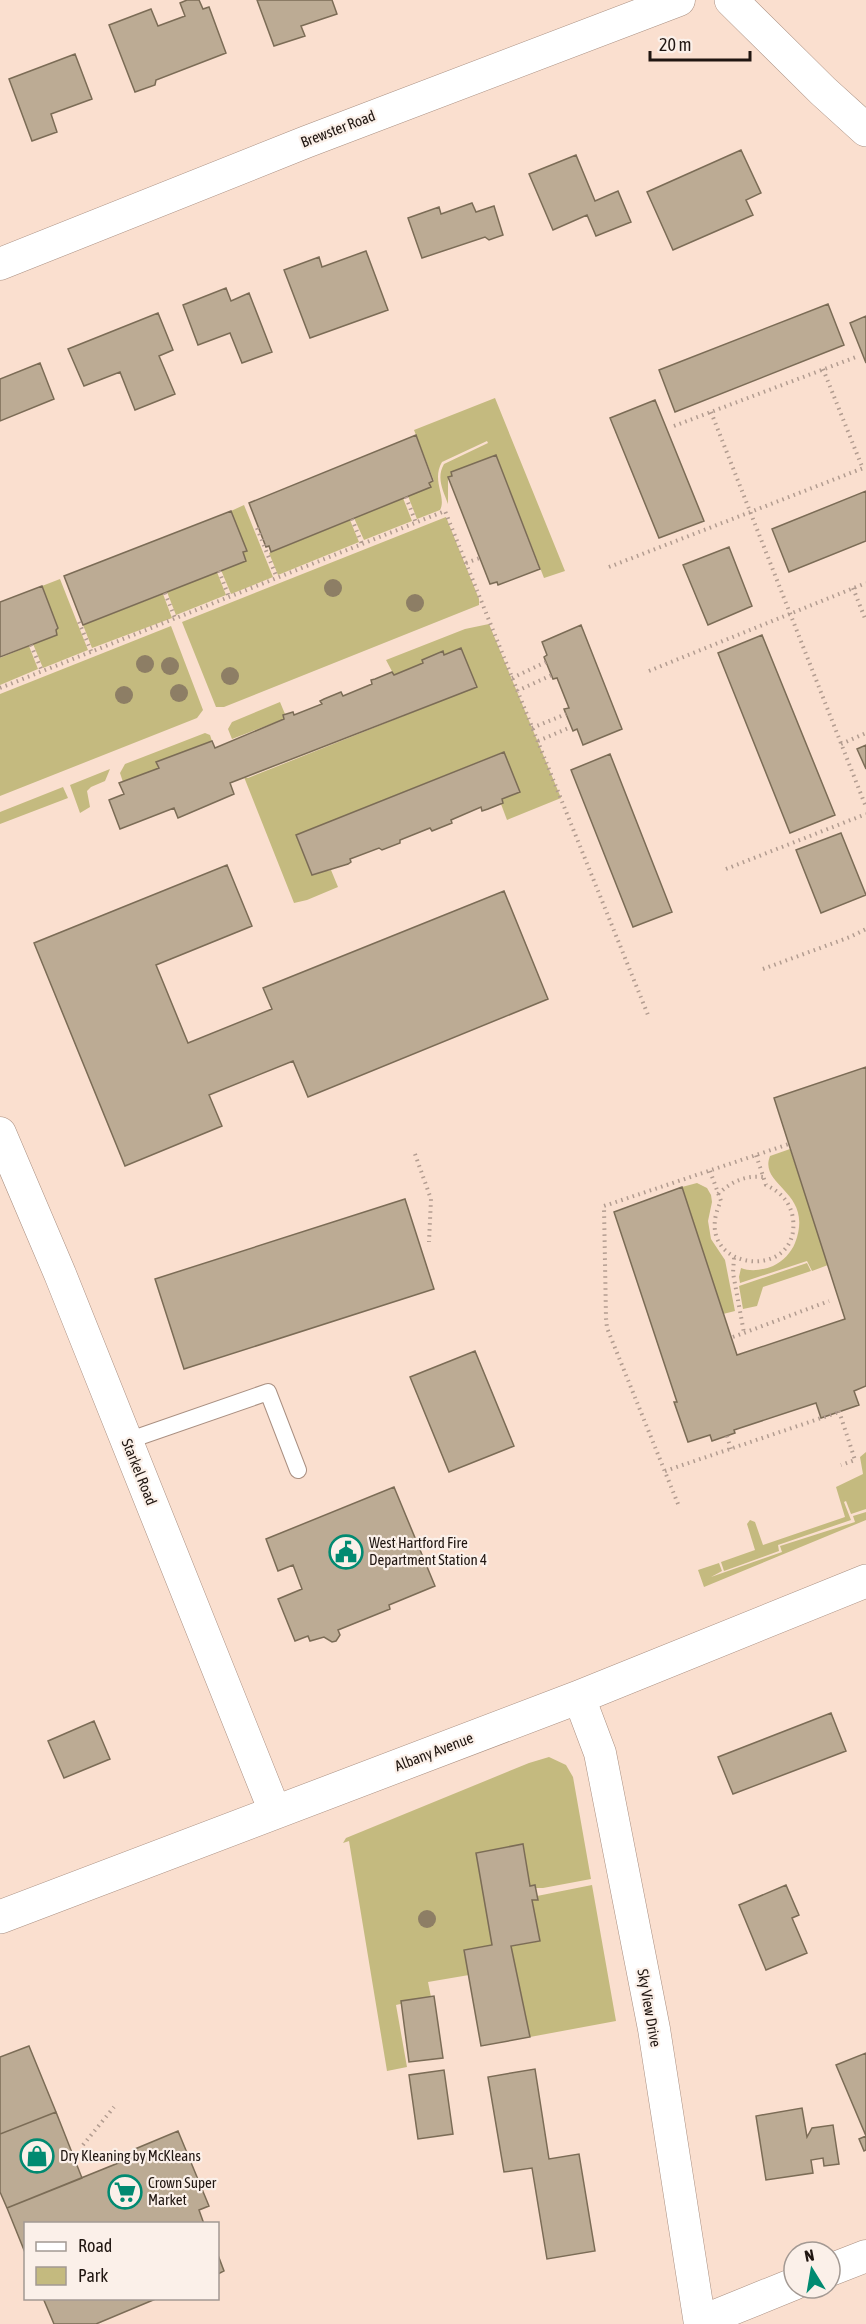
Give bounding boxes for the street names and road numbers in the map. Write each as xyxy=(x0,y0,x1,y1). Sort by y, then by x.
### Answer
street label: Brewster Road xyxy=(298,107,378,151)
street label: Starkel Road xyxy=(119,1436,160,1507)
street label: Albany Avenue xyxy=(392,1729,476,1774)
street label: Sky View Drive xyxy=(634,1968,665,2048)

